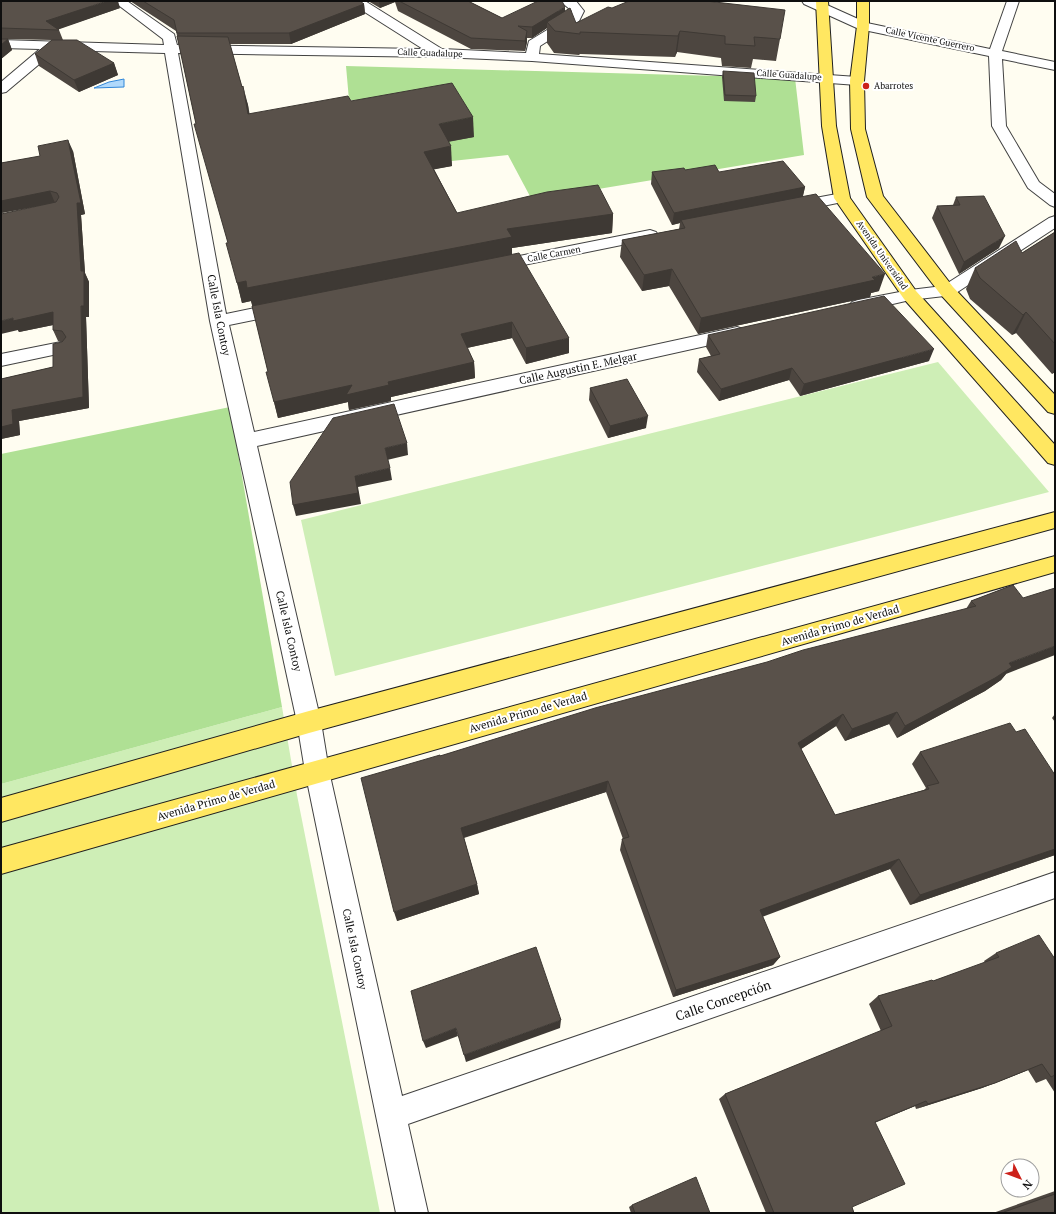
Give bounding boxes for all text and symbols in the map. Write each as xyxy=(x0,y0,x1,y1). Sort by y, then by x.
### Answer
street label: Calle Vicente Guerrero xyxy=(884,24,976,54)
street label: Calle Guadalupe xyxy=(397,46,463,60)
street label: Calle Guadalupe xyxy=(756,67,823,83)
place label: Abarrotes xyxy=(874,80,913,92)
marker: Abarrotes xyxy=(861,81,871,91)
street label: Avenida Universidad xyxy=(854,218,910,292)
street label: Calle Carmen xyxy=(526,243,582,265)
street label: Calle Isla Contoy xyxy=(204,273,234,357)
street label: Calle Augustin E. Melgar xyxy=(518,348,639,387)
street label: Calle Isla Contoy xyxy=(273,589,305,673)
street label: Avenida Primo de Verdad xyxy=(779,601,901,649)
street label: Avenida Primo de Verdad xyxy=(467,688,589,736)
street label: Avenida Primo de Verdad xyxy=(155,776,277,824)
street label: Calle Isla Contoy xyxy=(340,907,371,991)
street label: Calle Concepción xyxy=(673,975,773,1025)
north arrow xyxy=(1000,1158,1040,1198)
text: N xyxy=(1019,1177,1035,1193)

